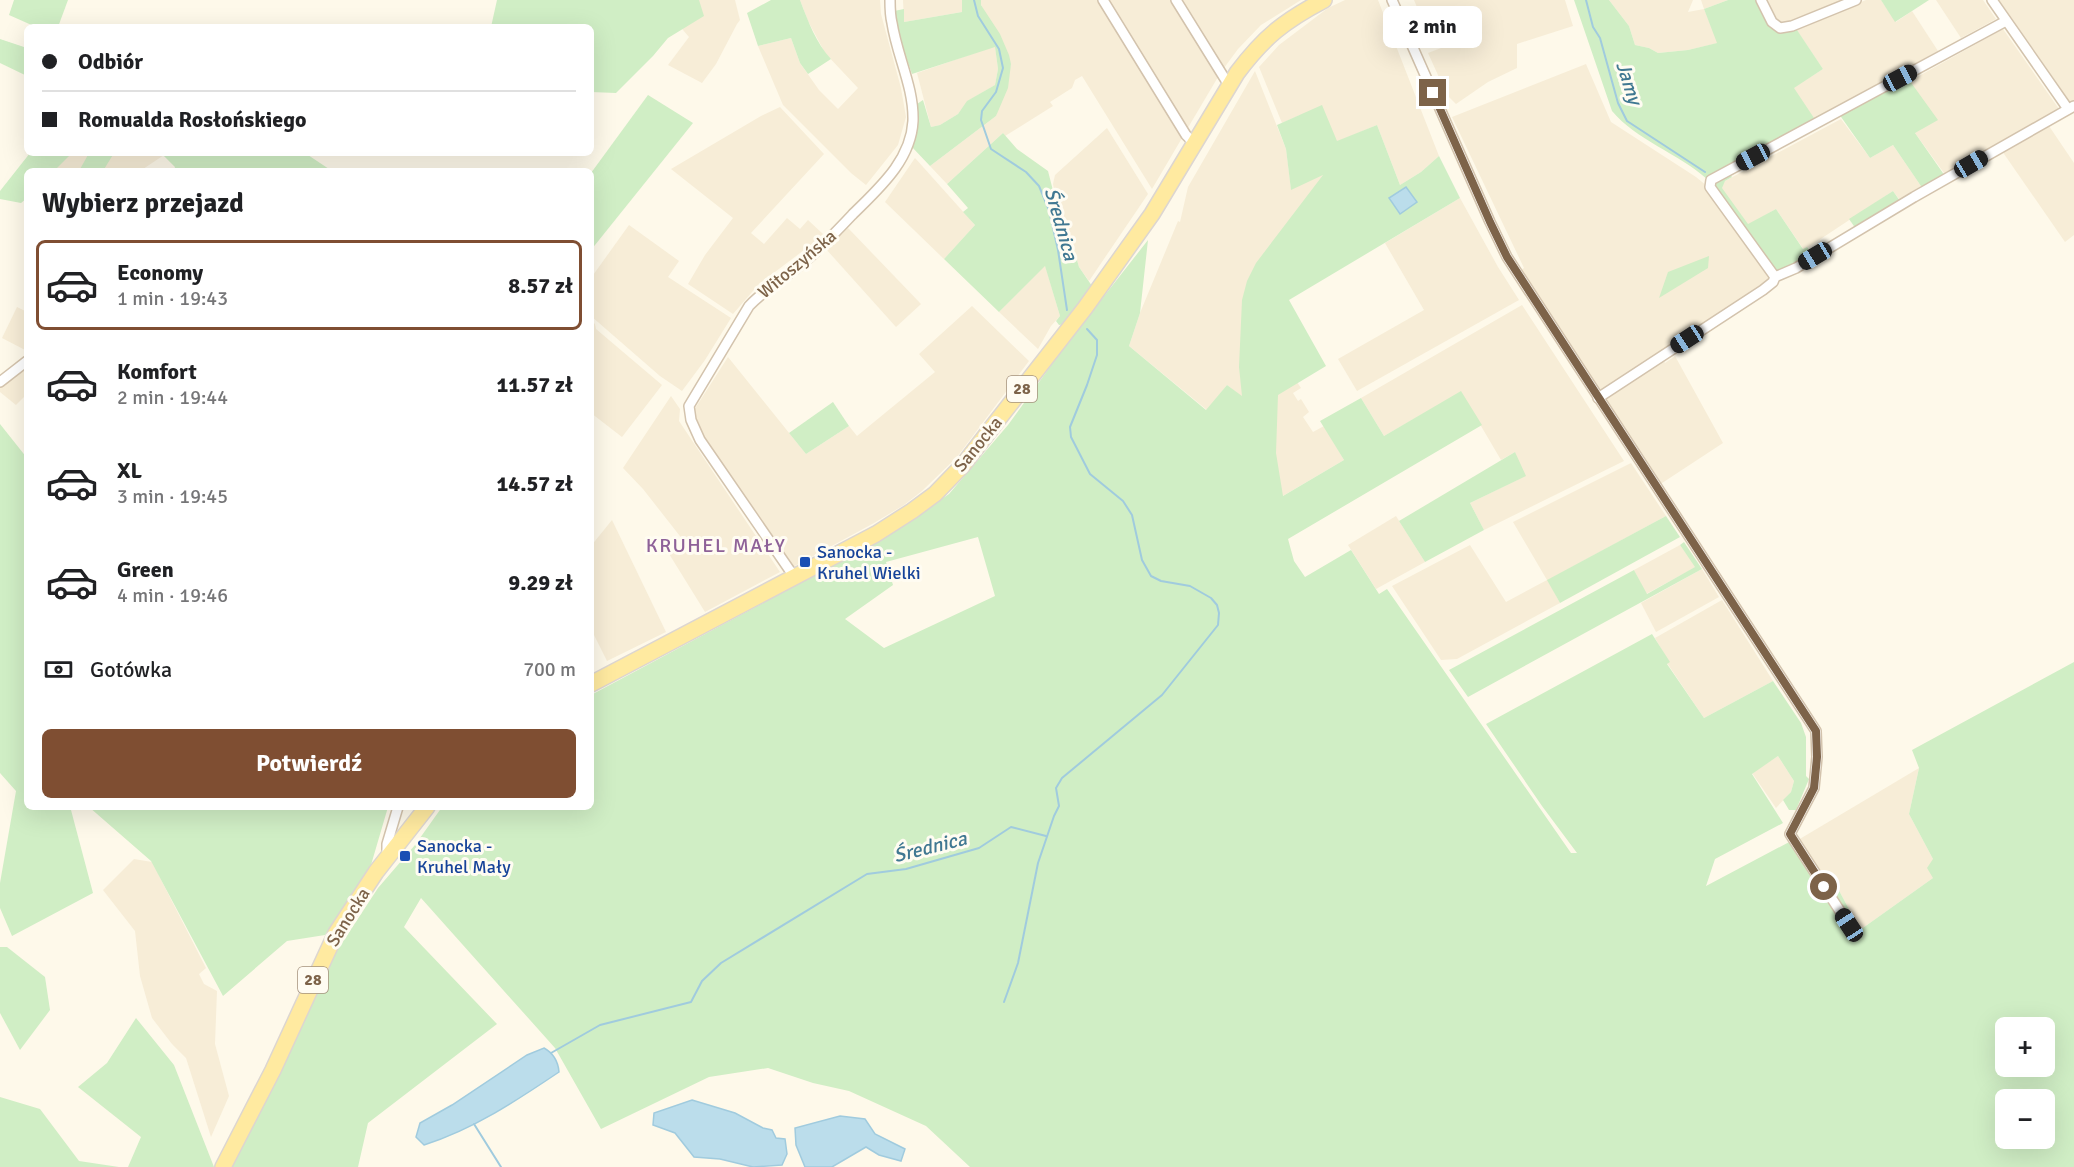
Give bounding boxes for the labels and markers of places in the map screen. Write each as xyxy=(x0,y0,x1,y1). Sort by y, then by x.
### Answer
place label: Sanocka - Kruhel Wielki xyxy=(817,541,921,584)
marker: Sanocka - Kruhel Wielki xyxy=(798,555,812,569)
place label: Sanocka - Kruhel Mały xyxy=(417,835,511,878)
marker: Sanocka - Kruhel Mały xyxy=(398,849,412,863)

